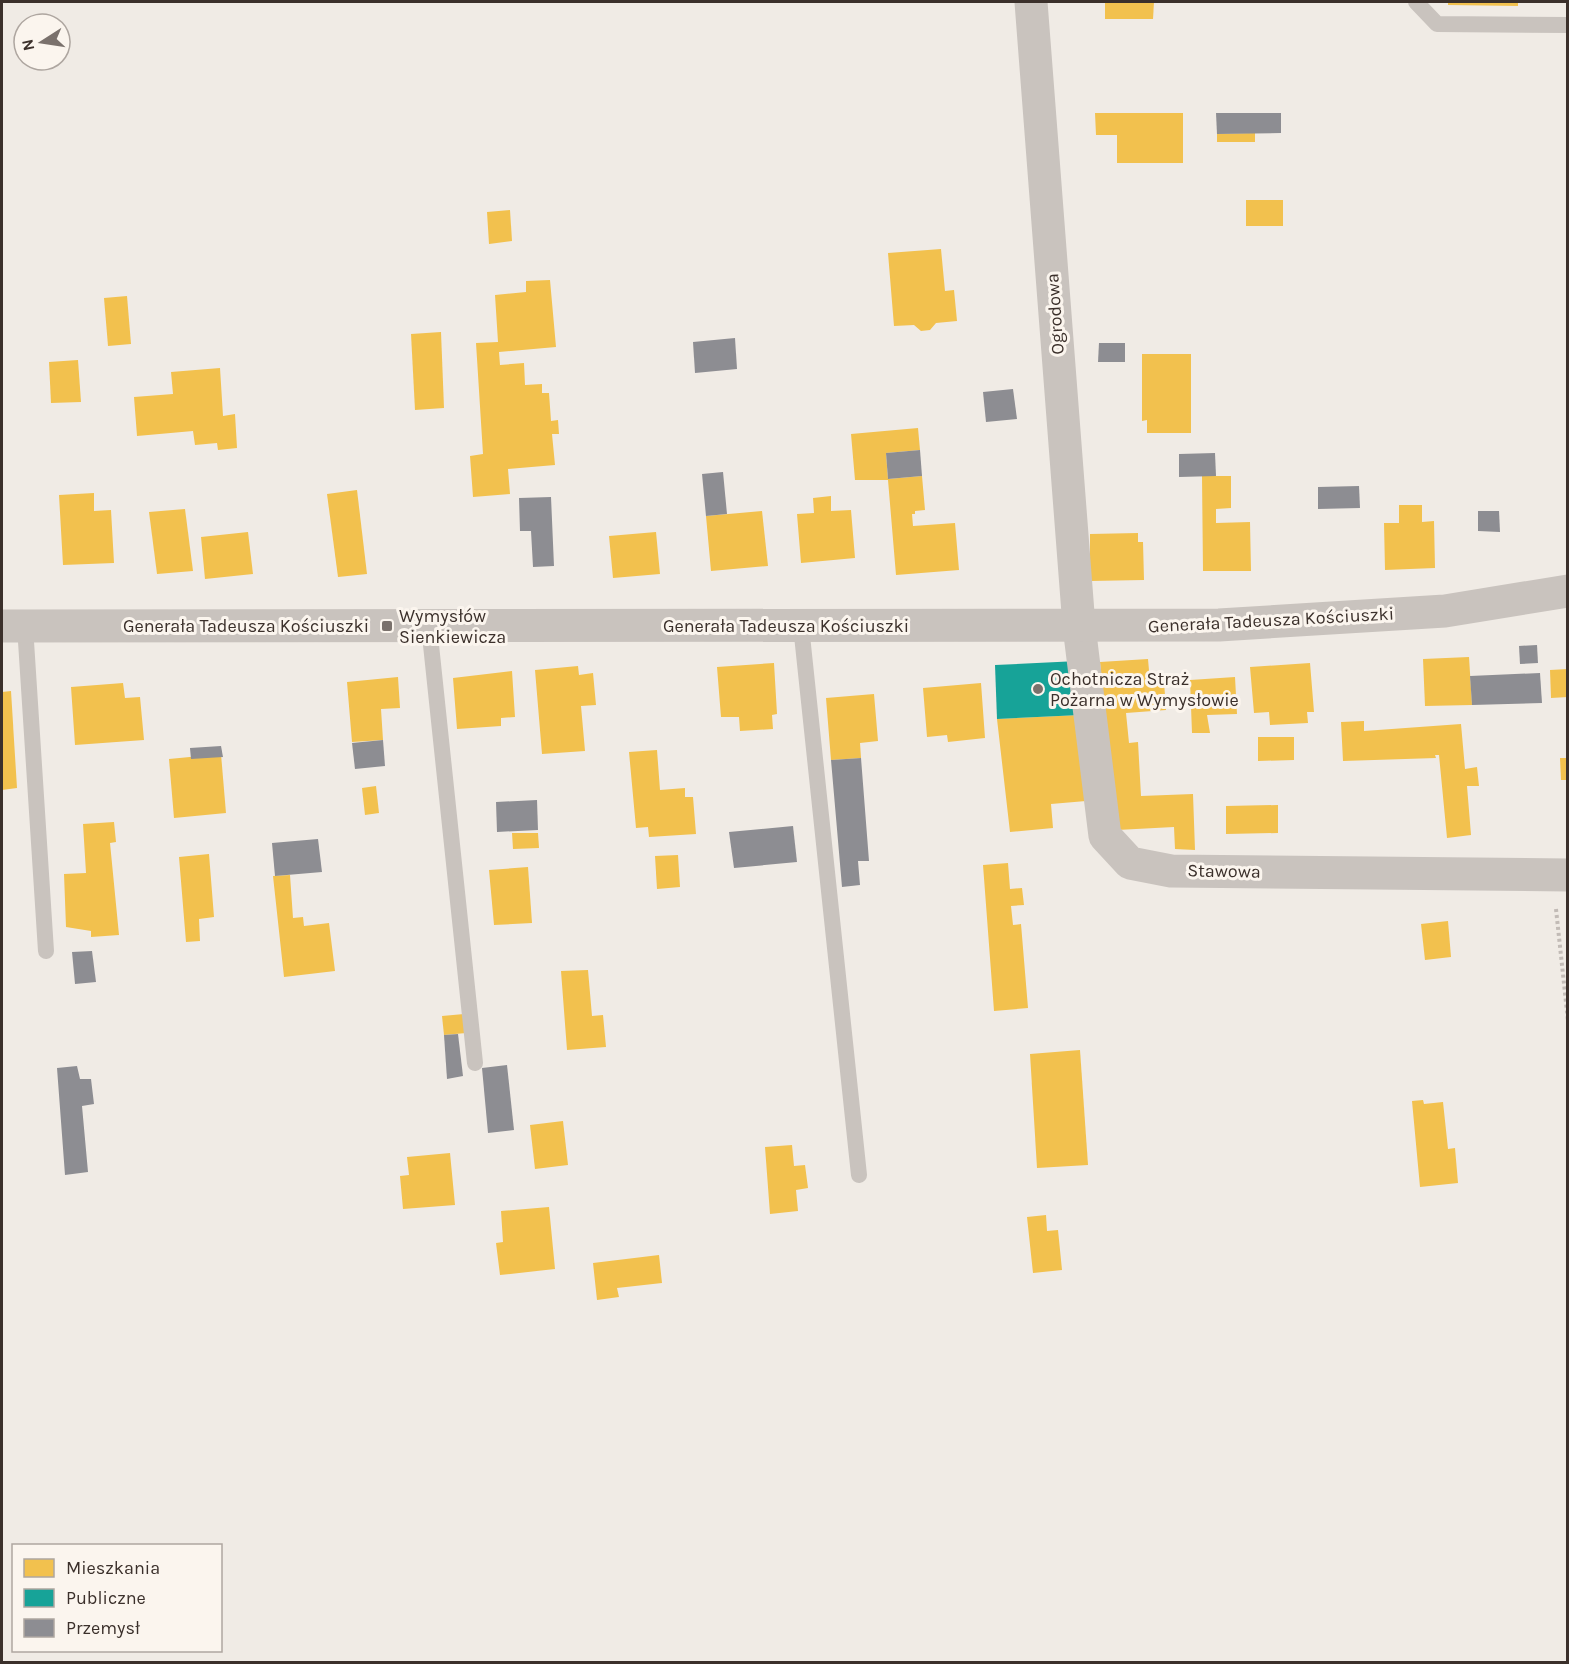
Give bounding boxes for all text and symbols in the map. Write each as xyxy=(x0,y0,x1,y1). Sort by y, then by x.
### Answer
north arrow xyxy=(12,12,72,72)
text: N xyxy=(17,37,38,53)
street label: Ogrodowa xyxy=(1041,273,1069,355)
street label: Generała Tadeusza Kościuszki xyxy=(1147,603,1395,637)
place label: Wymysłów Sienkiewicza xyxy=(399,605,506,648)
street label: Generała Tadeusza Kościuszki xyxy=(123,615,369,637)
street label: Generała Tadeusza Kościuszki xyxy=(663,615,909,637)
marker: Wymysłów Sienkiewicza xyxy=(380,619,394,633)
place label: Ochotnicza Straż Pożarna w Wymysłowie xyxy=(1050,668,1239,711)
marker: Ochotnicza Straż Pożarna w Wymysłowie xyxy=(1031,682,1045,696)
street label: Stawowa xyxy=(1187,859,1261,883)
legend xyxy=(12,1544,222,1652)
text: Mieszkania xyxy=(66,1557,160,1579)
text: Publiczne xyxy=(66,1587,146,1609)
text: Przemysł xyxy=(66,1617,140,1639)

